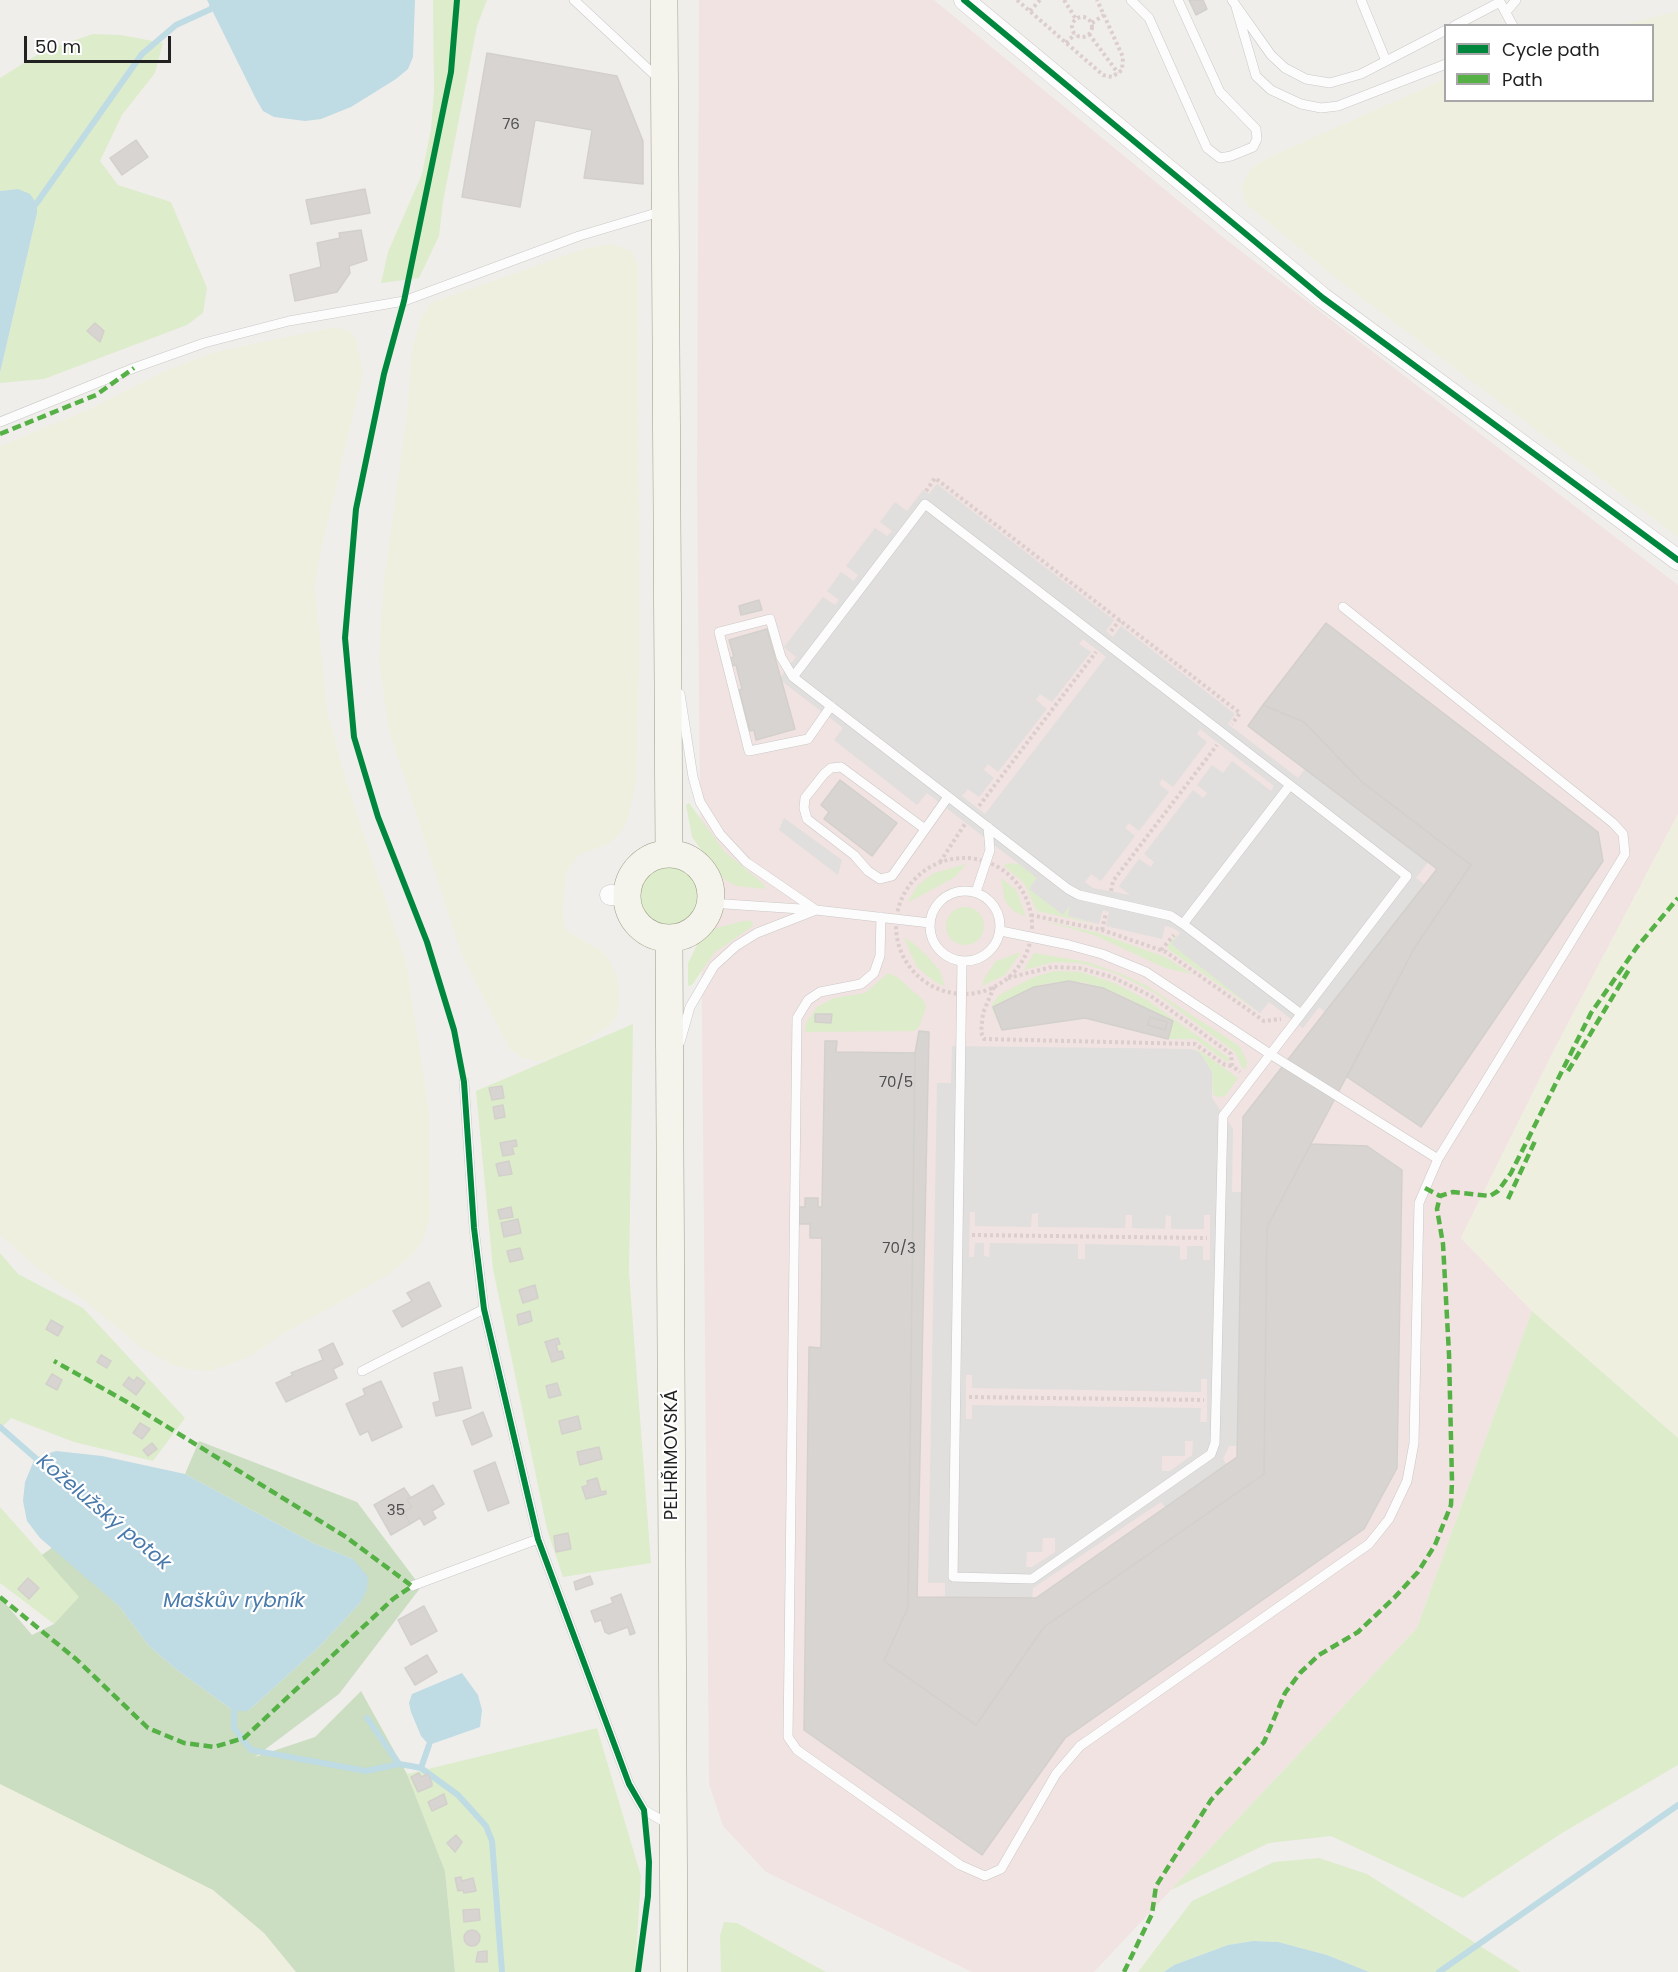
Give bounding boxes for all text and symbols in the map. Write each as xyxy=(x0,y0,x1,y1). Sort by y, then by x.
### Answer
scale bar xyxy=(27,24,174,62)
legend xyxy=(1444,24,1654,102)
text: 50 m xyxy=(35,34,81,59)
text: Cycle path xyxy=(1502,37,1600,62)
text: Path xyxy=(1502,67,1543,92)
house number: 76 xyxy=(502,116,520,134)
house number: 70/5 xyxy=(879,1074,913,1092)
house number: 70/3 xyxy=(882,1240,916,1258)
street label: PELHŘIMOVSKÁ xyxy=(661,1390,683,1520)
water label: Koželužský potok xyxy=(31,1450,175,1576)
house number: 35 xyxy=(387,1502,405,1520)
water label: Maškův rybník xyxy=(163,1590,305,1614)

